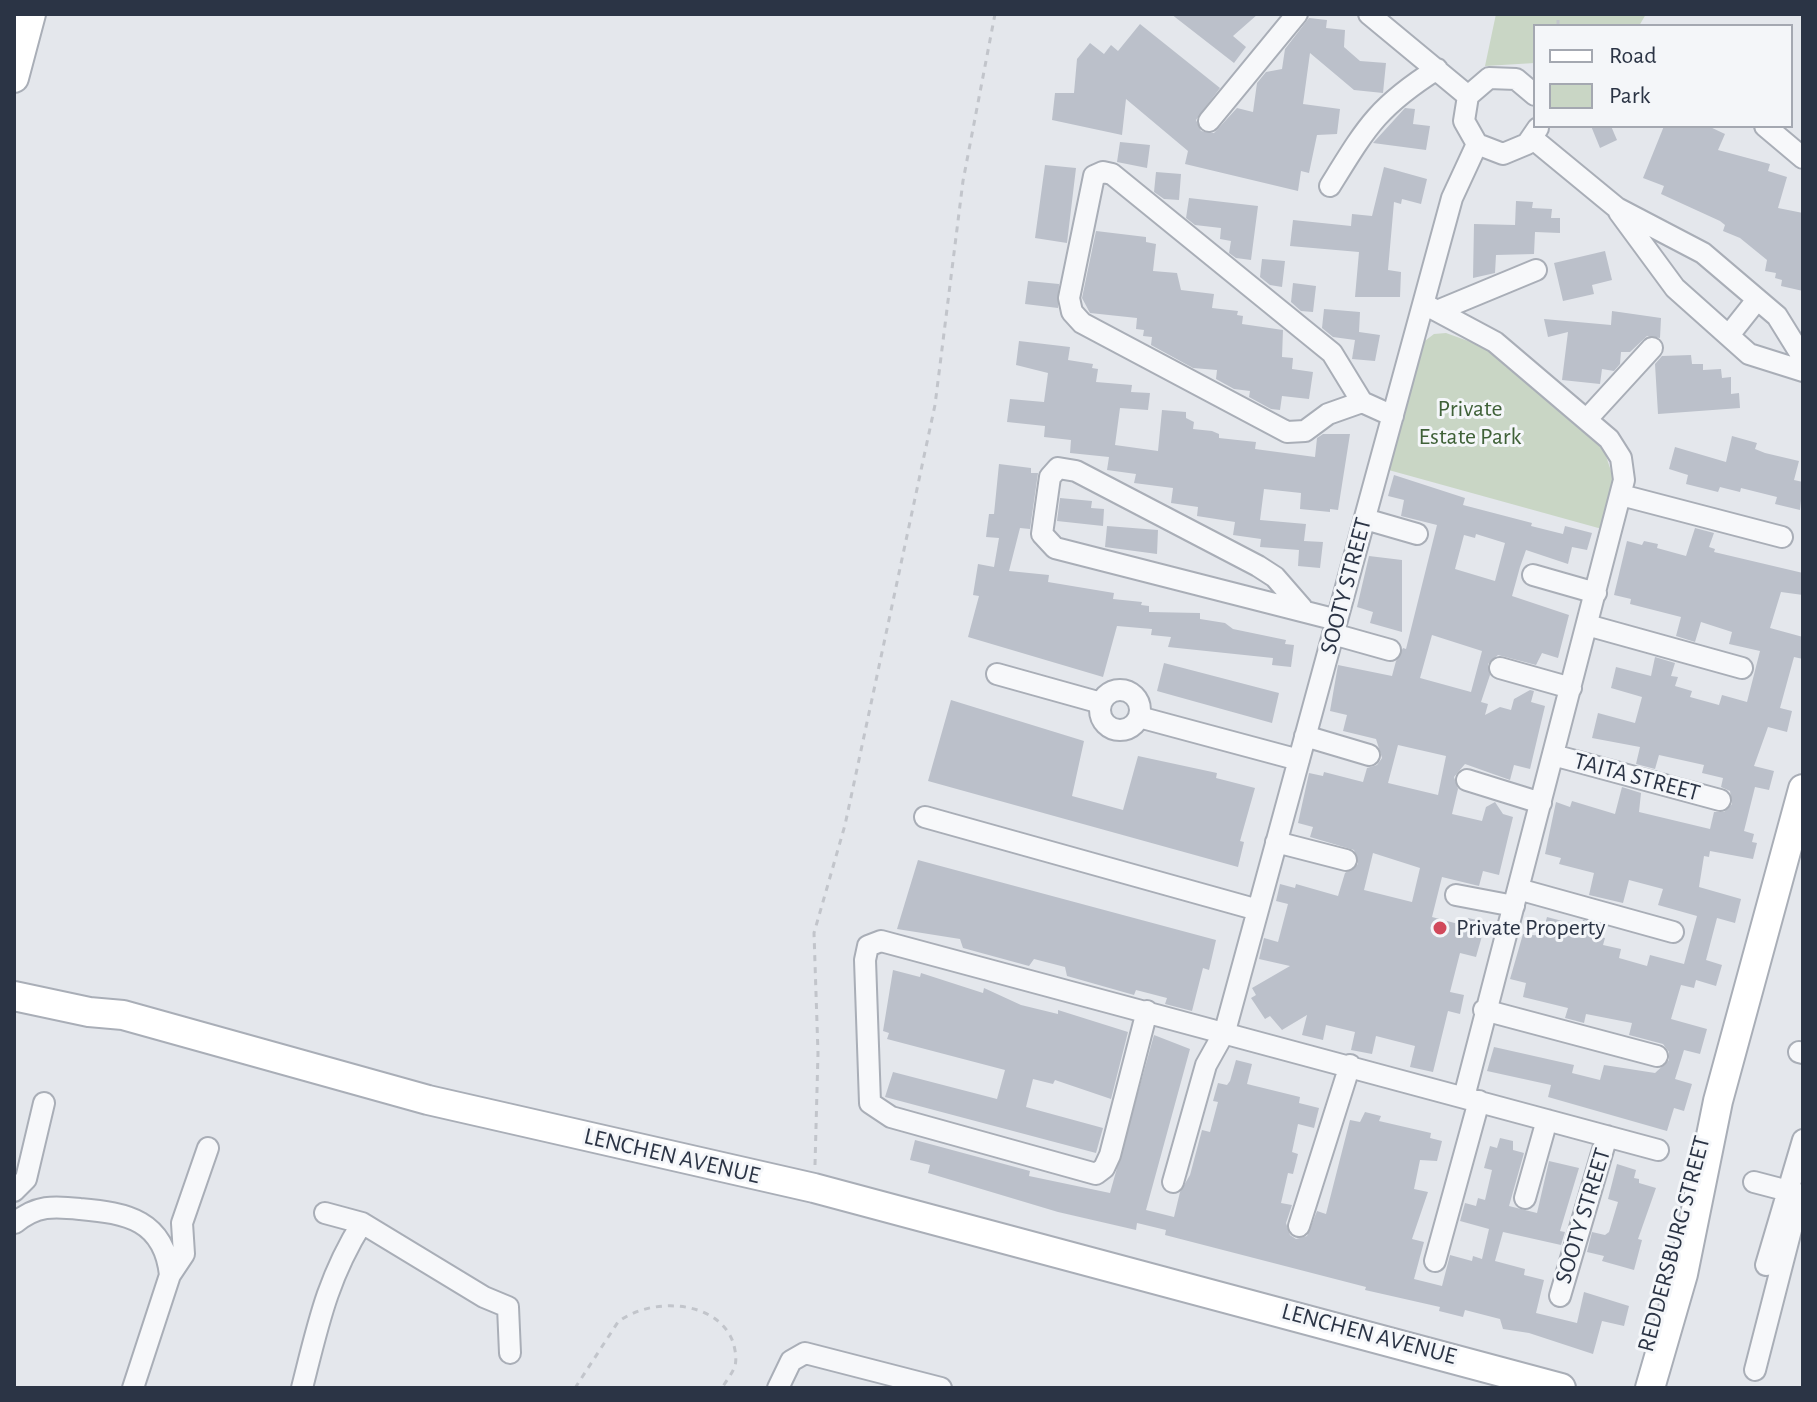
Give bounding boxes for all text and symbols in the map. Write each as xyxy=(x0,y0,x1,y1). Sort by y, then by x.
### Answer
legend xyxy=(1533,24,1793,128)
text: Road xyxy=(1609,44,1657,68)
text: Park xyxy=(1609,84,1650,108)
park label: Private Estate Park xyxy=(1419,395,1521,451)
street label: SOOTY STREET xyxy=(1314,515,1378,657)
street label: TAITA STREET xyxy=(1571,746,1703,808)
place label: Private Property xyxy=(1456,914,1605,942)
marker: Private Property xyxy=(1431,919,1449,937)
street label: LENCHEN AVENUE xyxy=(581,1122,763,1190)
street label: REDDERSBURG STREET xyxy=(1631,1133,1717,1355)
street label: SOOTY STREET xyxy=(1549,1145,1617,1287)
street label: LENCHEN AVENUE xyxy=(1278,1297,1460,1371)

